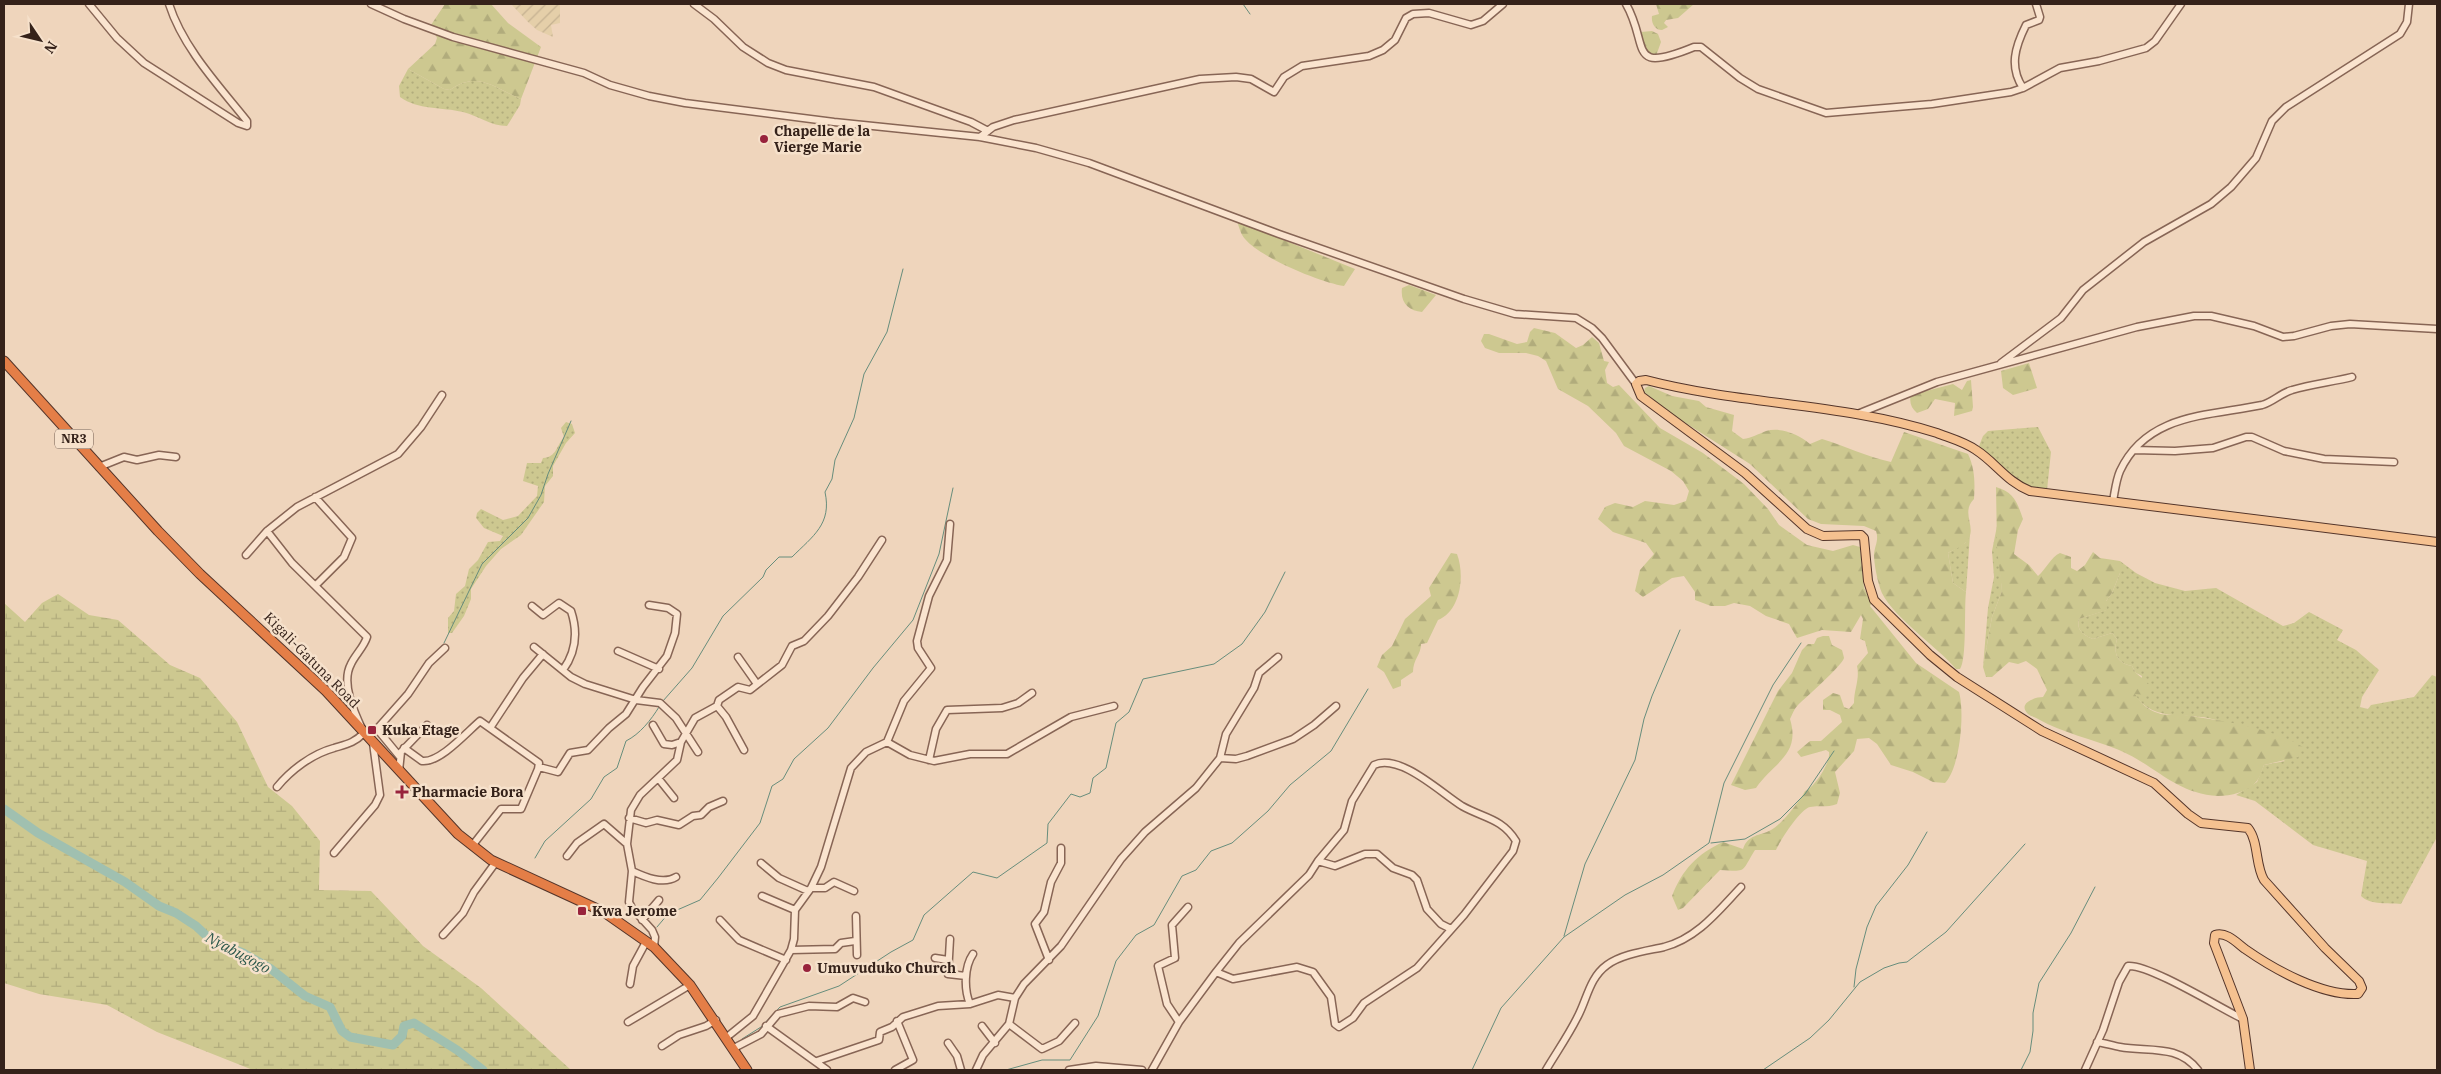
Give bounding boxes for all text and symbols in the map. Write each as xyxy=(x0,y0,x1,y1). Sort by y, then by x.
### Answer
north arrow xyxy=(15,15,65,65)
text: N xyxy=(40,38,61,57)
place label: Chapelle de la Vierge Marie xyxy=(774,122,870,156)
marker: Chapelle de la Vierge Marie xyxy=(758,133,770,145)
road number: NR3 xyxy=(55,429,93,448)
street label: Kigali-Gatuna Road xyxy=(260,608,364,712)
place label: Kuka Etage xyxy=(382,721,460,739)
marker: Kuka Etage xyxy=(366,724,378,736)
place label: Pharmacie Bora xyxy=(412,783,523,801)
marker: Pharmacie Bora xyxy=(396,786,408,798)
place label: Kwa Jerome xyxy=(592,902,677,920)
marker: Kwa Jerome xyxy=(576,905,588,917)
water label: Nyabugogo xyxy=(202,927,274,977)
place label: Umuvuduko Church xyxy=(817,959,956,977)
marker: Umuvuduko Church xyxy=(801,962,813,974)

